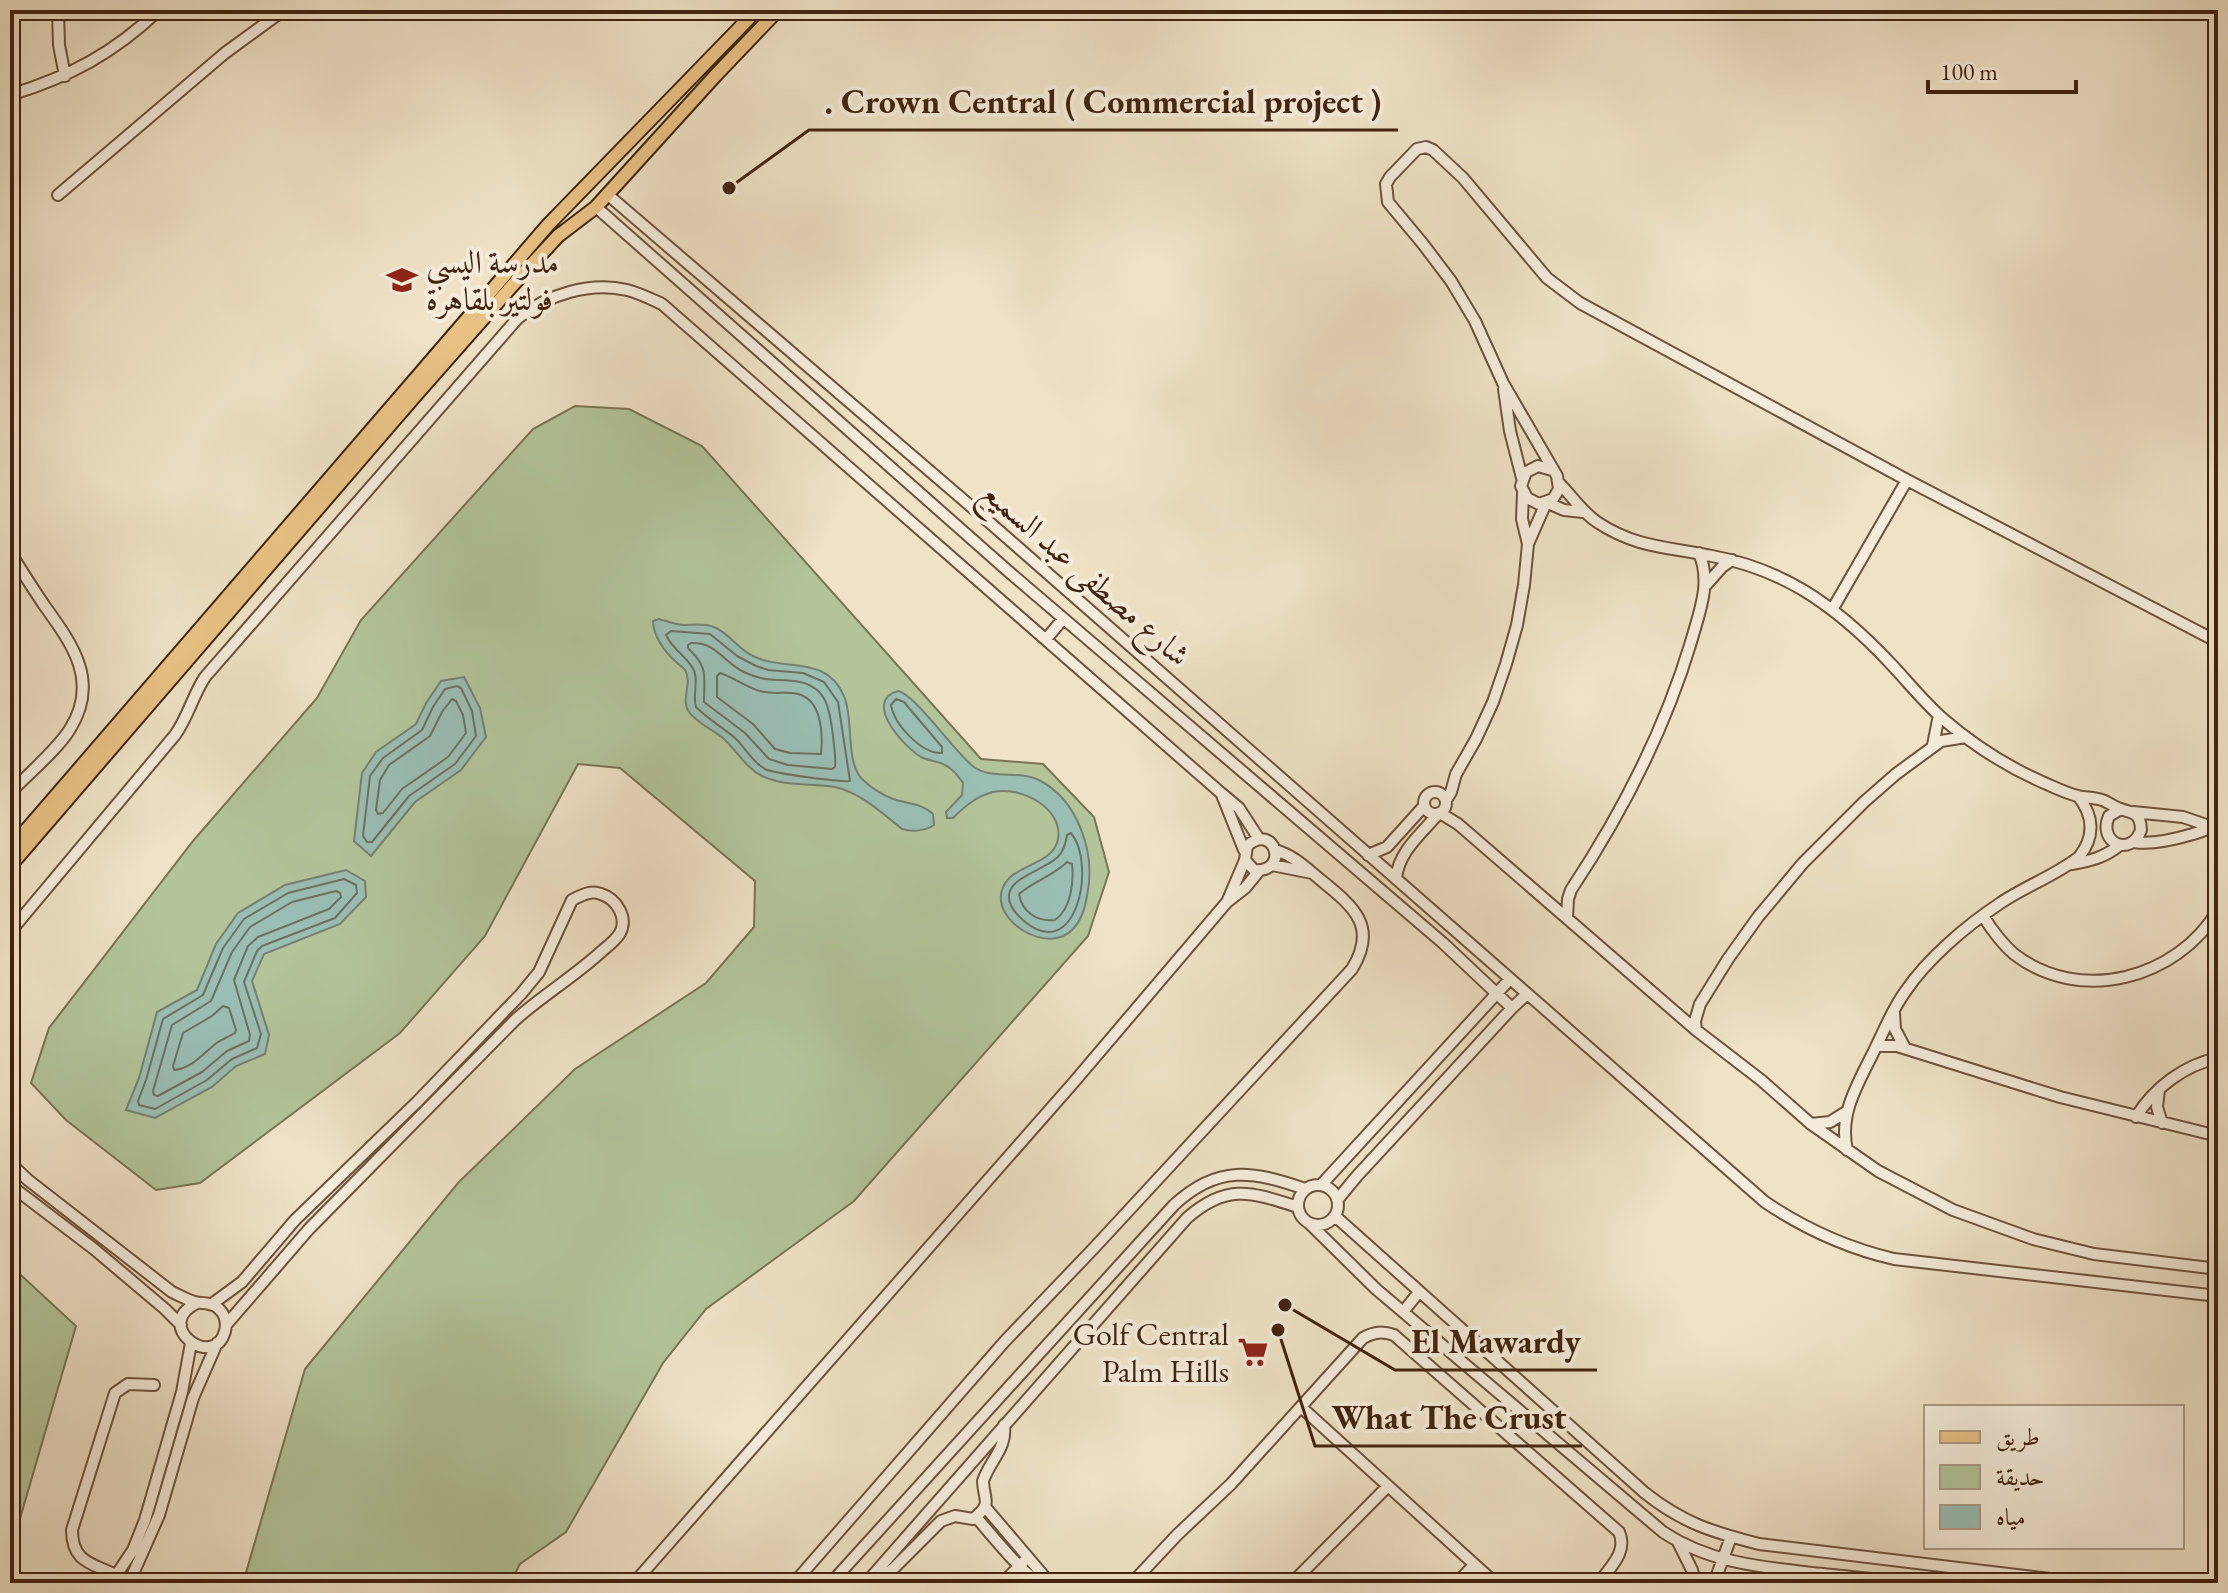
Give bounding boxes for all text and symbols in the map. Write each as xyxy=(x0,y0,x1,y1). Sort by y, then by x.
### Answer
scale bar xyxy=(1928,44,2076,94)
text: 100 m xyxy=(1940,56,1998,87)
callout: . Crown Central ( Commercial project ) xyxy=(809,72,1398,130)
text: . Crown Central ( Commercial project ) xyxy=(825,79,1381,123)
place label: مدرسة اليسي فولتير بلقاهرة xyxy=(426,241,559,320)
school or university icon: مدرسة اليسي فولتير بلقاهرة xyxy=(385,263,419,297)
street label: شارع مصطفى عبد السميع xyxy=(967,471,1199,682)
callout: El Mawardy xyxy=(1395,1312,1597,1370)
place label: Golf Central Palm Hills xyxy=(1073,1313,1229,1392)
text: El Mawardy xyxy=(1411,1319,1582,1363)
supermarket icon: Golf Central Palm Hills xyxy=(1236,1335,1270,1369)
callout: What The Crust xyxy=(1315,1388,1582,1446)
text: What The Crust xyxy=(1331,1395,1567,1439)
legend xyxy=(1924,1405,2184,1549)
text: طريق xyxy=(1996,1421,2040,1452)
text: حديقة xyxy=(1996,1461,2045,1492)
text: مياه xyxy=(1996,1501,2026,1532)

